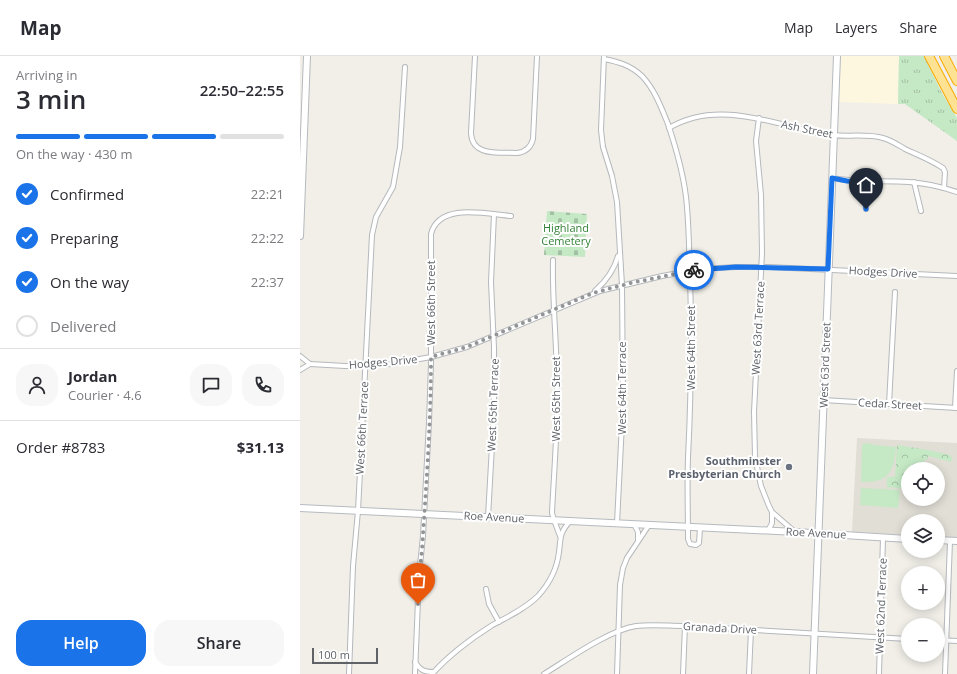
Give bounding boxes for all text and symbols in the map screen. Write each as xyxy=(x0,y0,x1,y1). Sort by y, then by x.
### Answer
text: Map xyxy=(20,15,61,41)
text: Map xyxy=(784,18,813,37)
text: Layers xyxy=(835,18,877,37)
text: Share xyxy=(899,18,937,37)
text: Arriving in xyxy=(16,66,78,84)
text: 22:50–22:55 xyxy=(200,80,284,100)
text: 3 min xyxy=(16,81,86,117)
street label: Ash Street xyxy=(780,116,834,141)
text: On the way · 430 m xyxy=(16,145,132,163)
pin xyxy=(849,168,883,209)
icon: home xyxy=(855,174,877,196)
icon: check xyxy=(16,183,38,205)
text: Confirmed xyxy=(50,184,124,204)
text: 22:21 xyxy=(251,185,284,203)
park label: Highland Cemetery xyxy=(541,220,591,248)
icon: check xyxy=(16,227,38,249)
text: Preparing xyxy=(50,228,118,248)
text: 22:22 xyxy=(251,229,284,247)
courier xyxy=(674,250,714,290)
icon: bike xyxy=(683,259,705,281)
street label: West 66th Street xyxy=(423,260,438,346)
street label: Hodges Drive xyxy=(848,262,918,281)
icon: check xyxy=(16,271,38,293)
text: On the way xyxy=(50,272,129,292)
text: 22:37 xyxy=(251,273,284,291)
street label: West 63rd Terrace xyxy=(748,281,767,375)
street label: West 64th Street xyxy=(683,305,698,391)
text: Delivered xyxy=(50,316,117,336)
street label: West 63rd Street xyxy=(816,322,833,408)
street label: West 64th Terrace xyxy=(614,341,629,435)
street label: Hodges Drive xyxy=(348,351,418,372)
street label: West 65th Street xyxy=(548,356,563,442)
street label: West 65th Terrace xyxy=(483,358,502,452)
button: person xyxy=(16,364,58,406)
button: chat xyxy=(190,364,232,406)
button: phone xyxy=(242,364,284,406)
text: Jordan xyxy=(68,366,117,386)
street label: West 66th Terrace xyxy=(352,381,371,475)
text: Courier · 4.6 xyxy=(68,386,142,404)
street label: Cedar Street xyxy=(858,394,922,413)
text: Order #8783 xyxy=(16,437,105,457)
text: $31.13 xyxy=(237,437,284,457)
place label: Southminster Presbyterian Church xyxy=(668,453,781,481)
marker: Southminster Presbyterian Church xyxy=(784,462,794,472)
map controls xyxy=(901,462,945,662)
button: locate xyxy=(901,462,945,506)
street label: Roe Avenue xyxy=(463,507,525,526)
button: layers xyxy=(901,514,945,558)
street label: Roe Avenue xyxy=(785,523,847,542)
street label: West 62nd Terrace xyxy=(871,558,890,654)
pin xyxy=(401,563,435,604)
button: + xyxy=(901,566,945,610)
icon: bag xyxy=(407,569,429,591)
street label: Granada Drive xyxy=(683,618,757,637)
button: − xyxy=(901,618,945,662)
button: Help xyxy=(16,620,146,666)
button: Share xyxy=(154,620,284,666)
scale bar xyxy=(312,646,378,665)
text: 100 m xyxy=(318,647,350,662)

